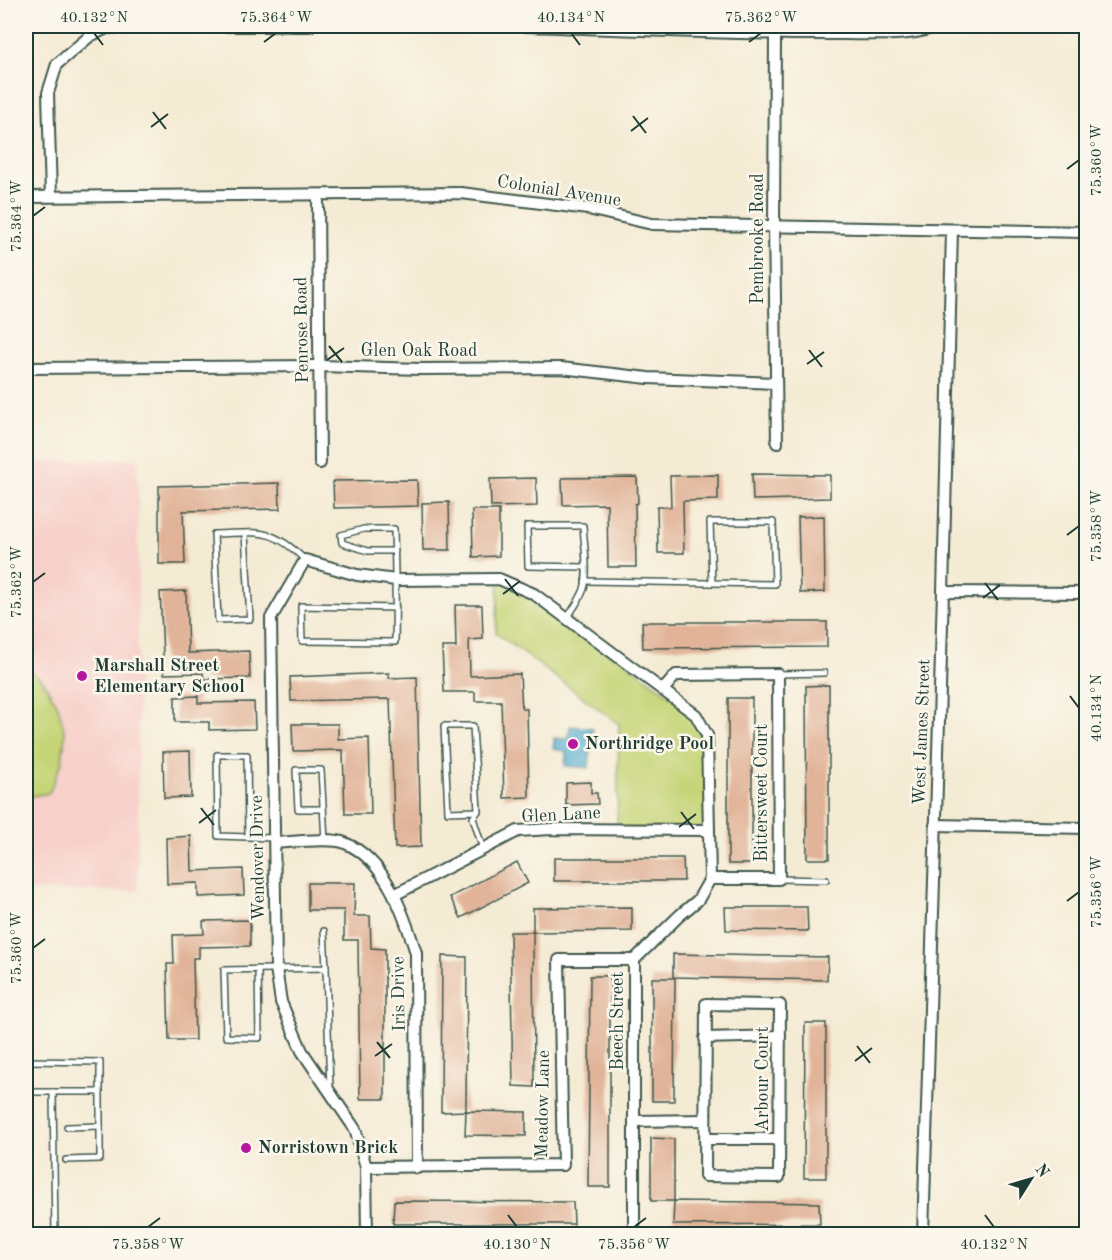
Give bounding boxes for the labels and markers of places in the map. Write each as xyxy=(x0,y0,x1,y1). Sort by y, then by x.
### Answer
place label: Marshall Street Elementary School xyxy=(94,657,245,696)
marker: Marshall Street Elementary School xyxy=(75,669,89,683)
place label: Northridge Pool xyxy=(585,735,714,753)
marker: Northridge Pool xyxy=(566,737,580,751)
place label: Norristown Brick xyxy=(258,1139,398,1157)
marker: Norristown Brick xyxy=(239,1141,253,1155)

